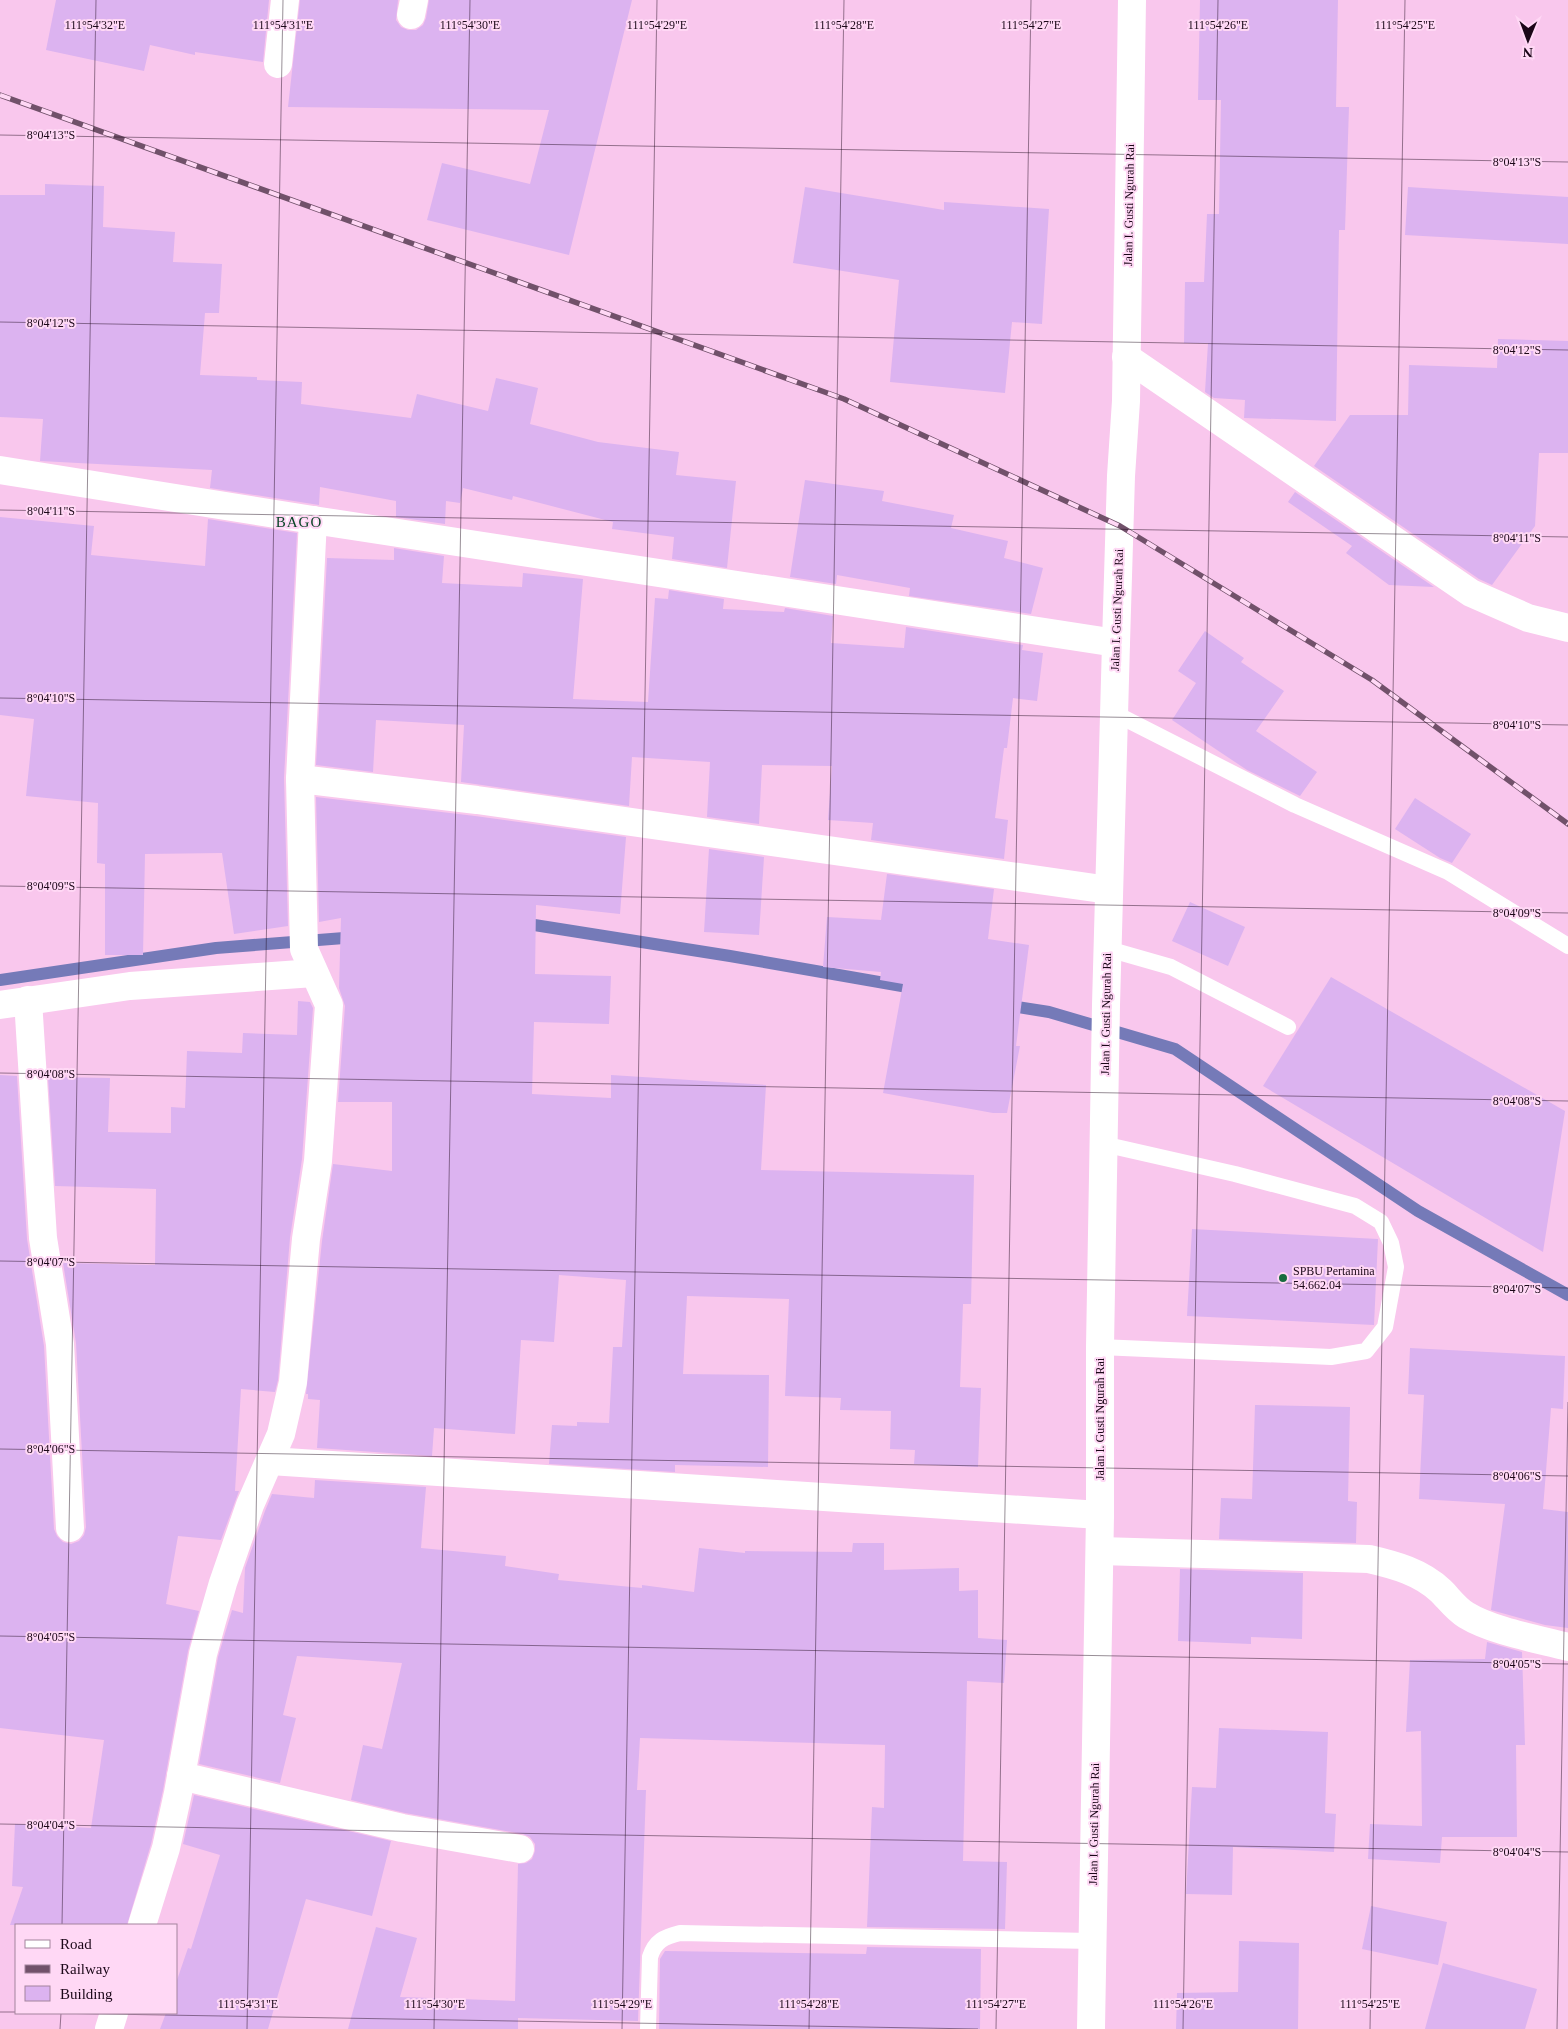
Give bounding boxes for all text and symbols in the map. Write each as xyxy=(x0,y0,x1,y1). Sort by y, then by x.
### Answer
north arrow xyxy=(1503,15,1553,65)
text: 111°54'32"E xyxy=(65,18,125,32)
text: 111°54'31"E xyxy=(253,18,313,32)
text: 111°54'30"E xyxy=(440,18,500,32)
text: 111°54'29"E xyxy=(627,18,687,32)
text: 111°54'28"E xyxy=(814,18,874,32)
text: 111°54'27"E xyxy=(1001,18,1061,32)
text: 111°54'26"E xyxy=(1188,18,1248,32)
text: 111°54'25"E xyxy=(1375,18,1435,32)
text: N xyxy=(1523,45,1533,60)
text: 8°04'13"S xyxy=(27,128,75,142)
street label: Jalan I. Gusti Ngurah Rai xyxy=(1121,143,1137,266)
text: 8°04'13"S xyxy=(1493,155,1541,169)
text: 8°04'12"S xyxy=(27,316,75,330)
text: 8°04'12"S xyxy=(1493,343,1541,357)
text: 8°04'11"S xyxy=(27,504,75,518)
district label: BAGO xyxy=(276,514,322,530)
text: 8°04'11"S xyxy=(1493,531,1541,545)
street label: Jalan I. Gusti Ngurah Rai xyxy=(1108,548,1126,671)
text: 8°04'10"S xyxy=(27,691,75,705)
text: 8°04'10"S xyxy=(1493,718,1541,732)
text: 8°04'09"S xyxy=(27,879,75,893)
text: 8°04'09"S xyxy=(1493,906,1541,920)
street label: Jalan I. Gusti Ngurah Rai xyxy=(1098,952,1114,1075)
text: 8°04'08"S xyxy=(27,1067,75,1081)
text: 8°04'08"S xyxy=(1493,1094,1541,1108)
text: 8°04'07"S xyxy=(27,1255,75,1269)
place label: SPBU Pertamina 54.662.04 xyxy=(1293,1264,1375,1292)
marker: SPBU Pertamina 54.662.04 xyxy=(1277,1272,1289,1284)
text: 8°04'07"S xyxy=(1493,1282,1541,1296)
street label: Jalan I. Gusti Ngurah Rai xyxy=(1093,1357,1107,1480)
text: 8°04'06"S xyxy=(27,1442,75,1456)
text: 8°04'06"S xyxy=(1493,1469,1541,1483)
text: 8°04'05"S xyxy=(27,1630,75,1644)
text: 8°04'05"S xyxy=(1493,1657,1541,1671)
street label: Jalan I. Gusti Ngurah Rai xyxy=(1086,1762,1102,1885)
text: 8°04'04"S xyxy=(27,1818,75,1832)
text: 8°04'04"S xyxy=(1493,1845,1541,1859)
legend xyxy=(15,1924,178,2014)
text: Road xyxy=(60,1936,92,1952)
text: Railway xyxy=(60,1961,110,1977)
text: Building xyxy=(60,1986,113,2002)
text: 111°54'31"E xyxy=(218,1997,278,2011)
text: 111°54'30"E xyxy=(405,1997,465,2011)
text: 111°54'29"E xyxy=(592,1997,652,2011)
text: 111°54'28"E xyxy=(779,1997,839,2011)
text: 111°54'27"E xyxy=(966,1997,1026,2011)
text: 111°54'26"E xyxy=(1153,1997,1213,2011)
text: 111°54'25"E xyxy=(1340,1997,1400,2011)

